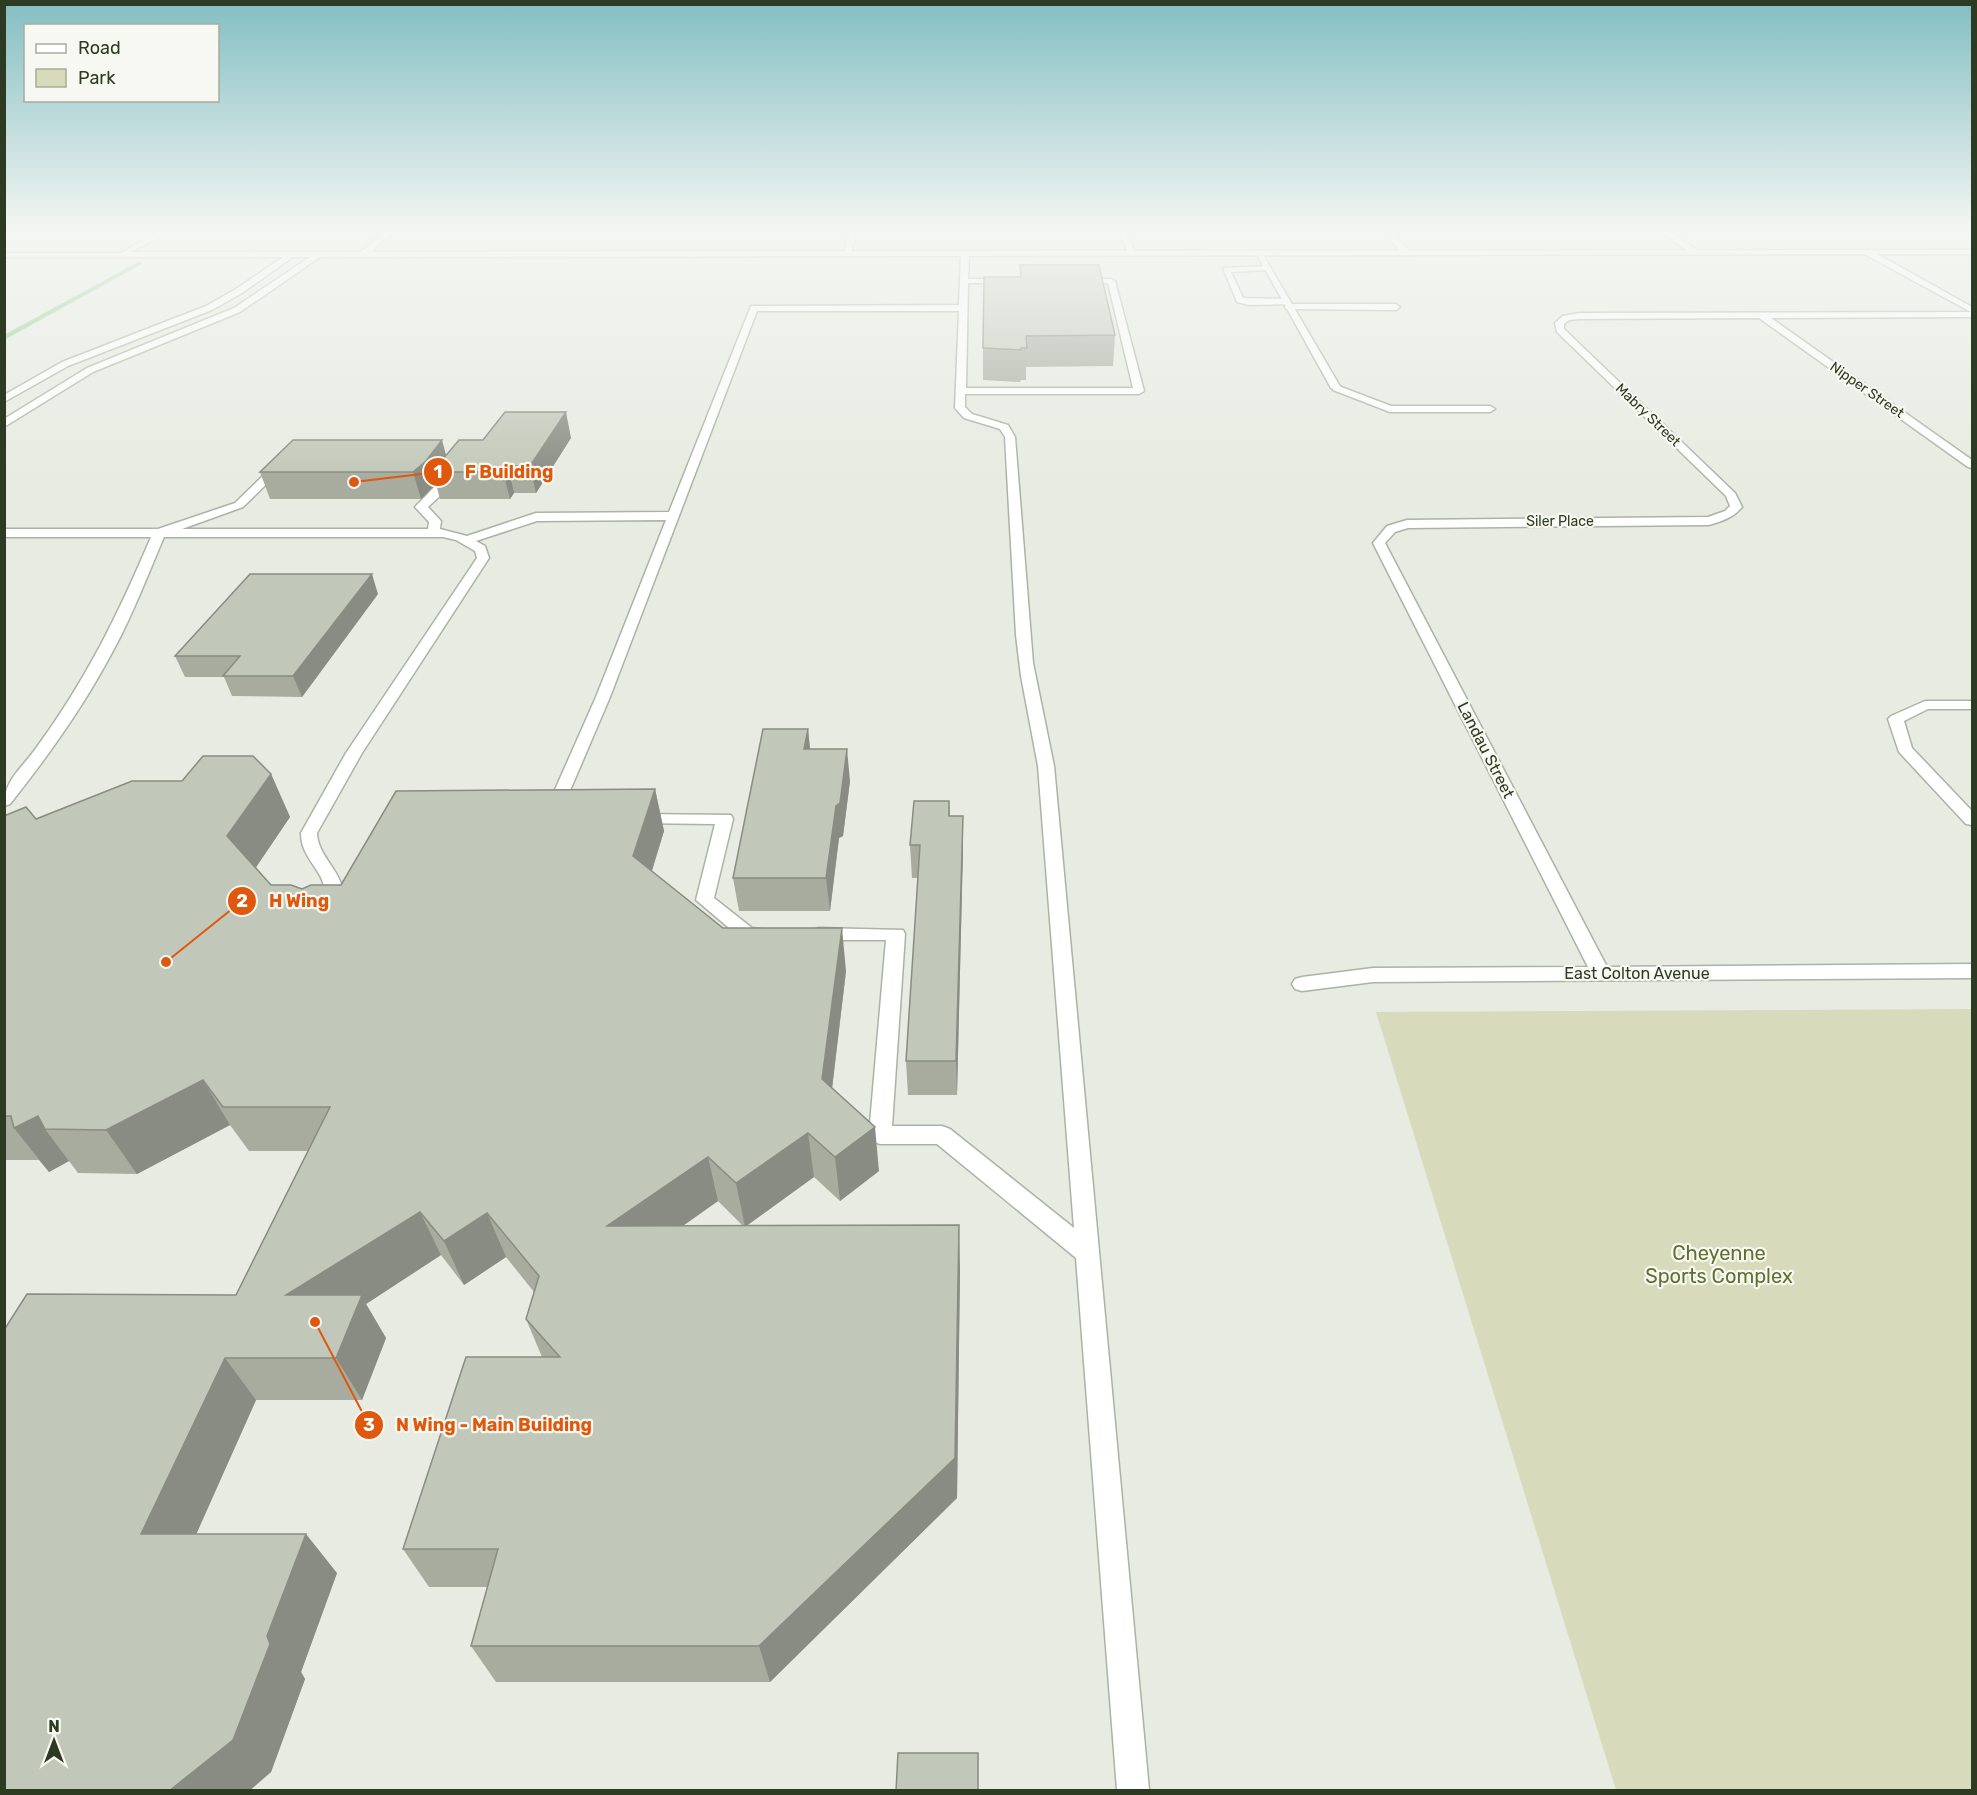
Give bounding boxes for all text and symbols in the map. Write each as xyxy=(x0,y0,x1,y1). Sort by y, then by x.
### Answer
legend xyxy=(24,24,219,102)
text: Road xyxy=(78,37,121,59)
text: Park xyxy=(78,67,116,89)
street label: Nipper Street xyxy=(1827,358,1908,422)
street label: Mabry Street xyxy=(1612,380,1684,451)
callout: F Building xyxy=(423,454,566,490)
text: 1 xyxy=(434,461,442,483)
text: F Building xyxy=(465,461,553,483)
street label: Siler Place xyxy=(1526,513,1594,530)
street label: Landau Street xyxy=(1454,699,1518,801)
callout: H Wing xyxy=(227,883,342,919)
text: 2 xyxy=(236,890,248,912)
text: H Wing xyxy=(269,890,329,912)
street label: East Colton Avenue xyxy=(1564,964,1710,983)
park label: Cheyenne Sports Complex xyxy=(1645,1241,1793,1288)
callout: N Wing - Main Building xyxy=(354,1407,604,1443)
text: 3 xyxy=(363,1414,375,1436)
text: N Wing - Main Building xyxy=(396,1414,592,1436)
north arrow xyxy=(24,1711,84,1771)
text: N xyxy=(48,1717,60,1736)

